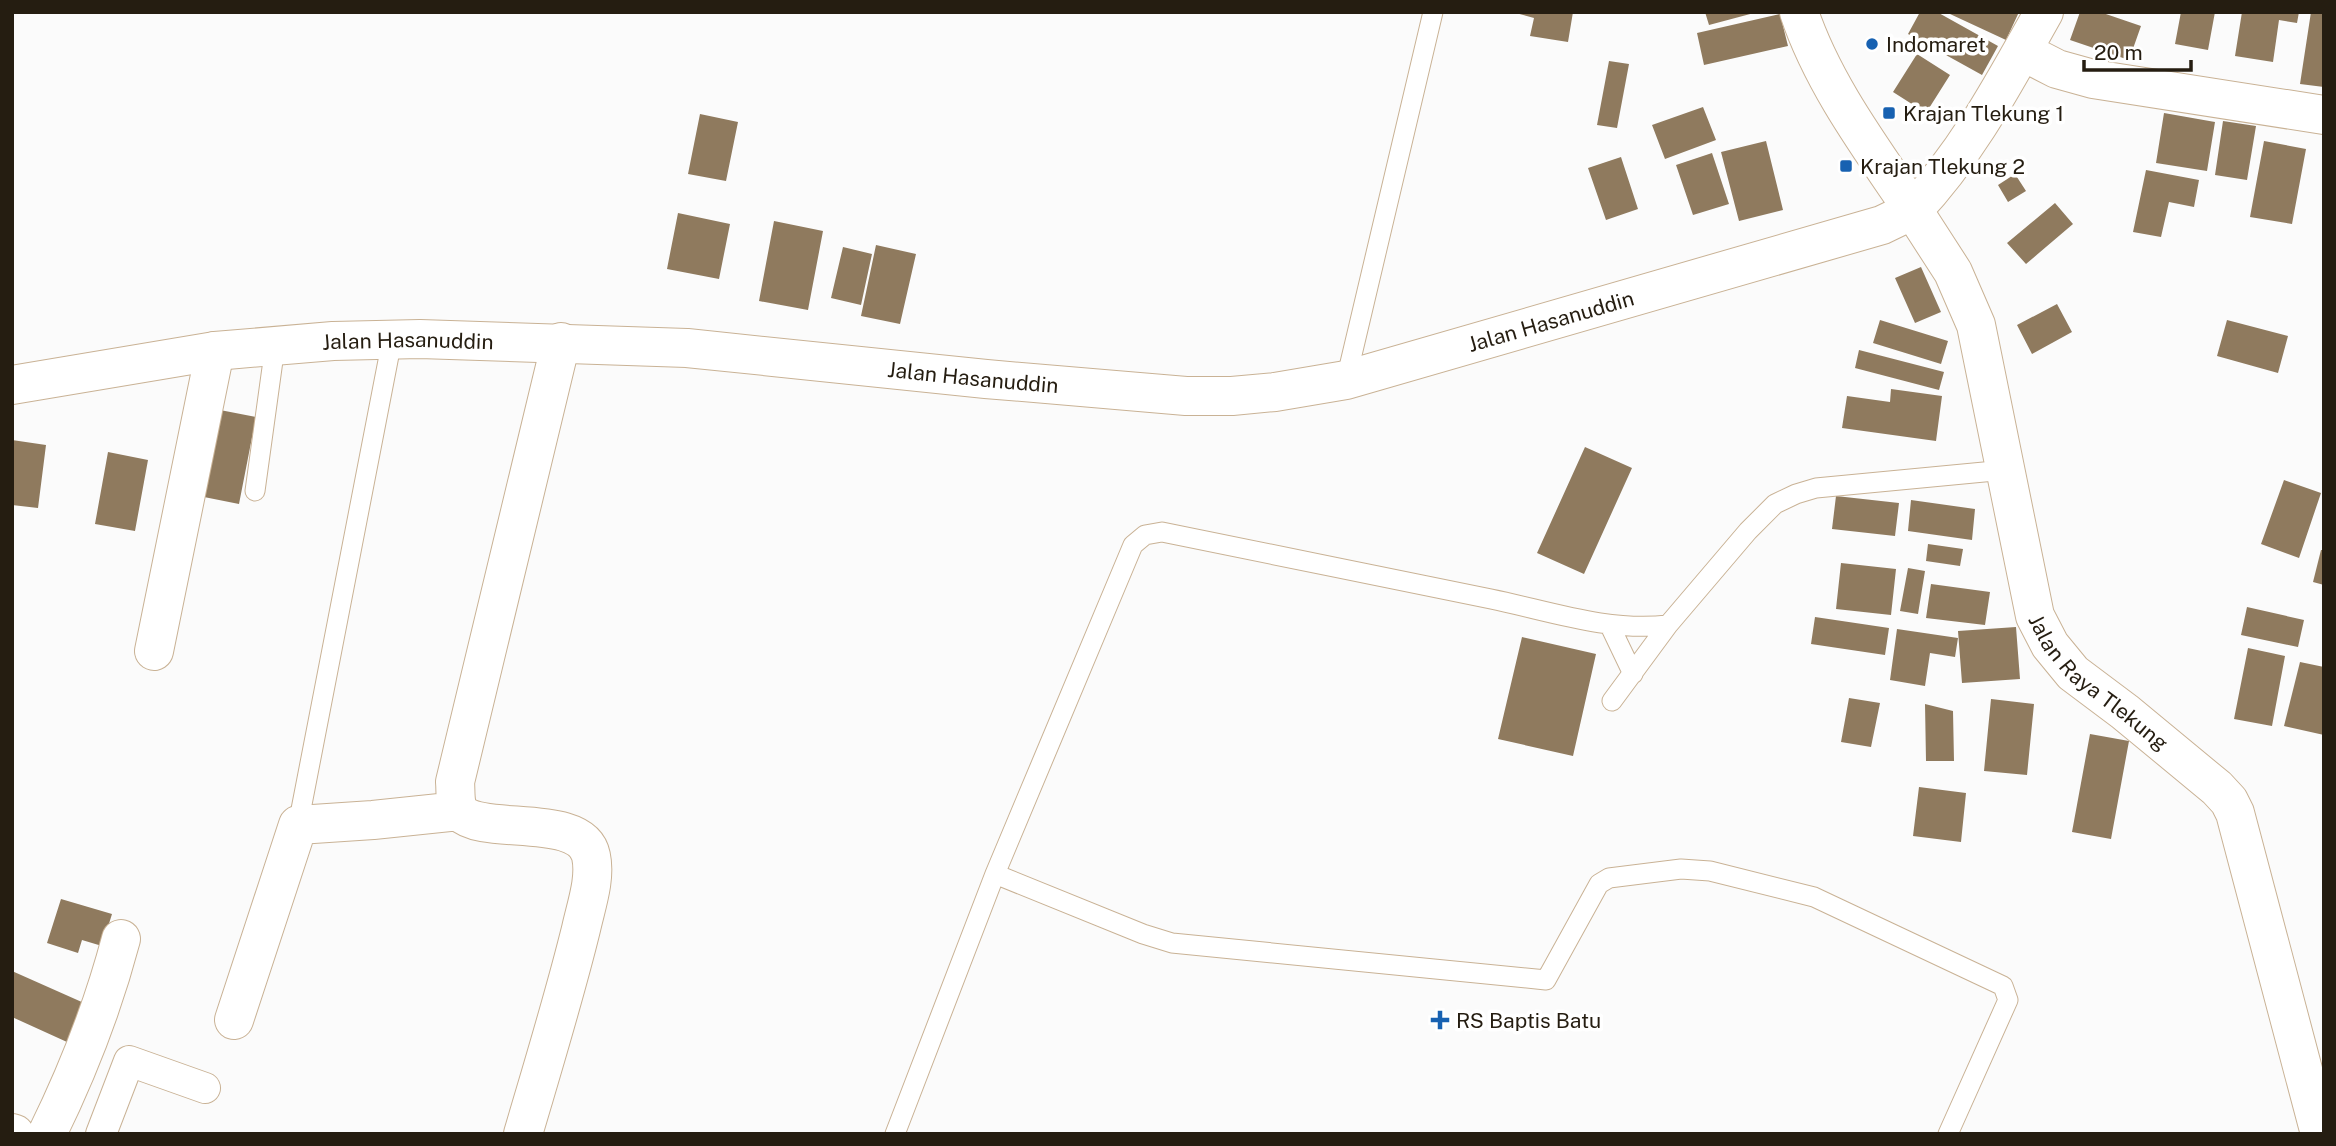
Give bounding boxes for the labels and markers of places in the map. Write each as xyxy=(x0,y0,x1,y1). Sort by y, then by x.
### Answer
place label: Indomaret xyxy=(1886,32,1986,57)
marker: Indomaret xyxy=(1864,36,1880,52)
place label: Krajan Tlekung 1 xyxy=(1903,101,2064,126)
marker: Krajan Tlekung 1 xyxy=(1881,105,1897,121)
place label: Krajan Tlekung 2 xyxy=(1860,154,2025,179)
marker: Krajan Tlekung 2 xyxy=(1838,158,1854,174)
place label: RS Baptis Batu xyxy=(1456,1008,1601,1033)
marker: RS Baptis Batu xyxy=(1430,1010,1450,1030)

